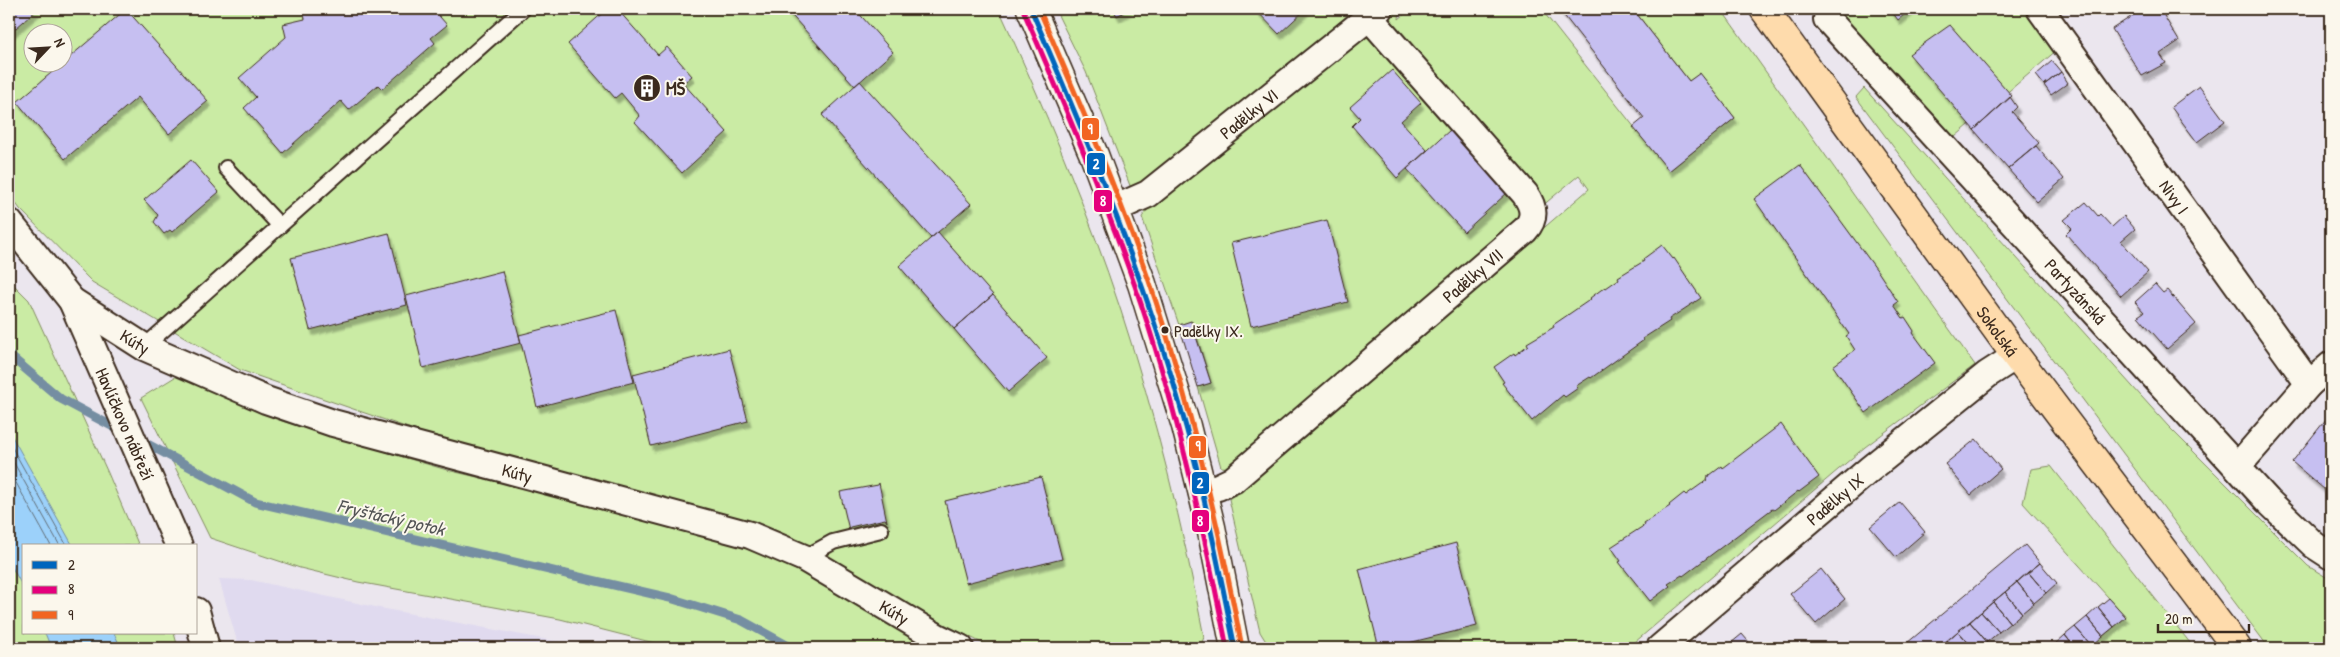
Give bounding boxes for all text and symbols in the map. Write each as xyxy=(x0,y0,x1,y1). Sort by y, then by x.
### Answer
north arrow xyxy=(22,22,72,72)
text: N xyxy=(50,35,71,50)
building icon: MŠ xyxy=(632,73,662,103)
place label: MŠ xyxy=(666,76,686,101)
street label: Padělky VI xyxy=(1214,82,1283,145)
line badge: 9 xyxy=(1081,117,1100,141)
text: 9 xyxy=(1087,119,1093,138)
line badge: 2 xyxy=(1086,152,1106,176)
text: 2 xyxy=(1093,154,1100,173)
street label: Nivy I xyxy=(2154,174,2196,219)
line badge: 8 xyxy=(1093,189,1113,213)
text: 8 xyxy=(1100,191,1106,210)
street label: Padělky VII xyxy=(1437,242,1508,308)
street label: Partyzánská xyxy=(2040,253,2113,330)
street label: Sokolská xyxy=(1971,301,2025,361)
place label: Padělky IX. xyxy=(1174,319,1243,342)
street label: Kúty xyxy=(116,323,154,361)
marker: Padělky IX. xyxy=(1160,325,1170,335)
street label: Havlíčkovo nábřeží xyxy=(90,364,161,484)
line badge: 9 xyxy=(1188,435,1207,459)
text: 9 xyxy=(1195,436,1201,455)
street label: Kúty xyxy=(499,456,535,489)
street label: Padělky IX xyxy=(1801,467,1870,531)
line badge: 2 xyxy=(1191,471,1210,495)
text: 2 xyxy=(1197,473,1204,492)
water label: Fryštácký potok xyxy=(335,492,449,542)
line badge: 8 xyxy=(1191,509,1210,533)
text: 8 xyxy=(1197,511,1203,530)
legend xyxy=(22,544,198,634)
text: 2 xyxy=(68,554,75,575)
text: 8 xyxy=(68,578,75,599)
street label: Kúty xyxy=(875,593,914,630)
scale bar xyxy=(2158,602,2249,634)
text: 9 xyxy=(68,604,74,625)
text: 20 m xyxy=(2165,608,2192,629)

